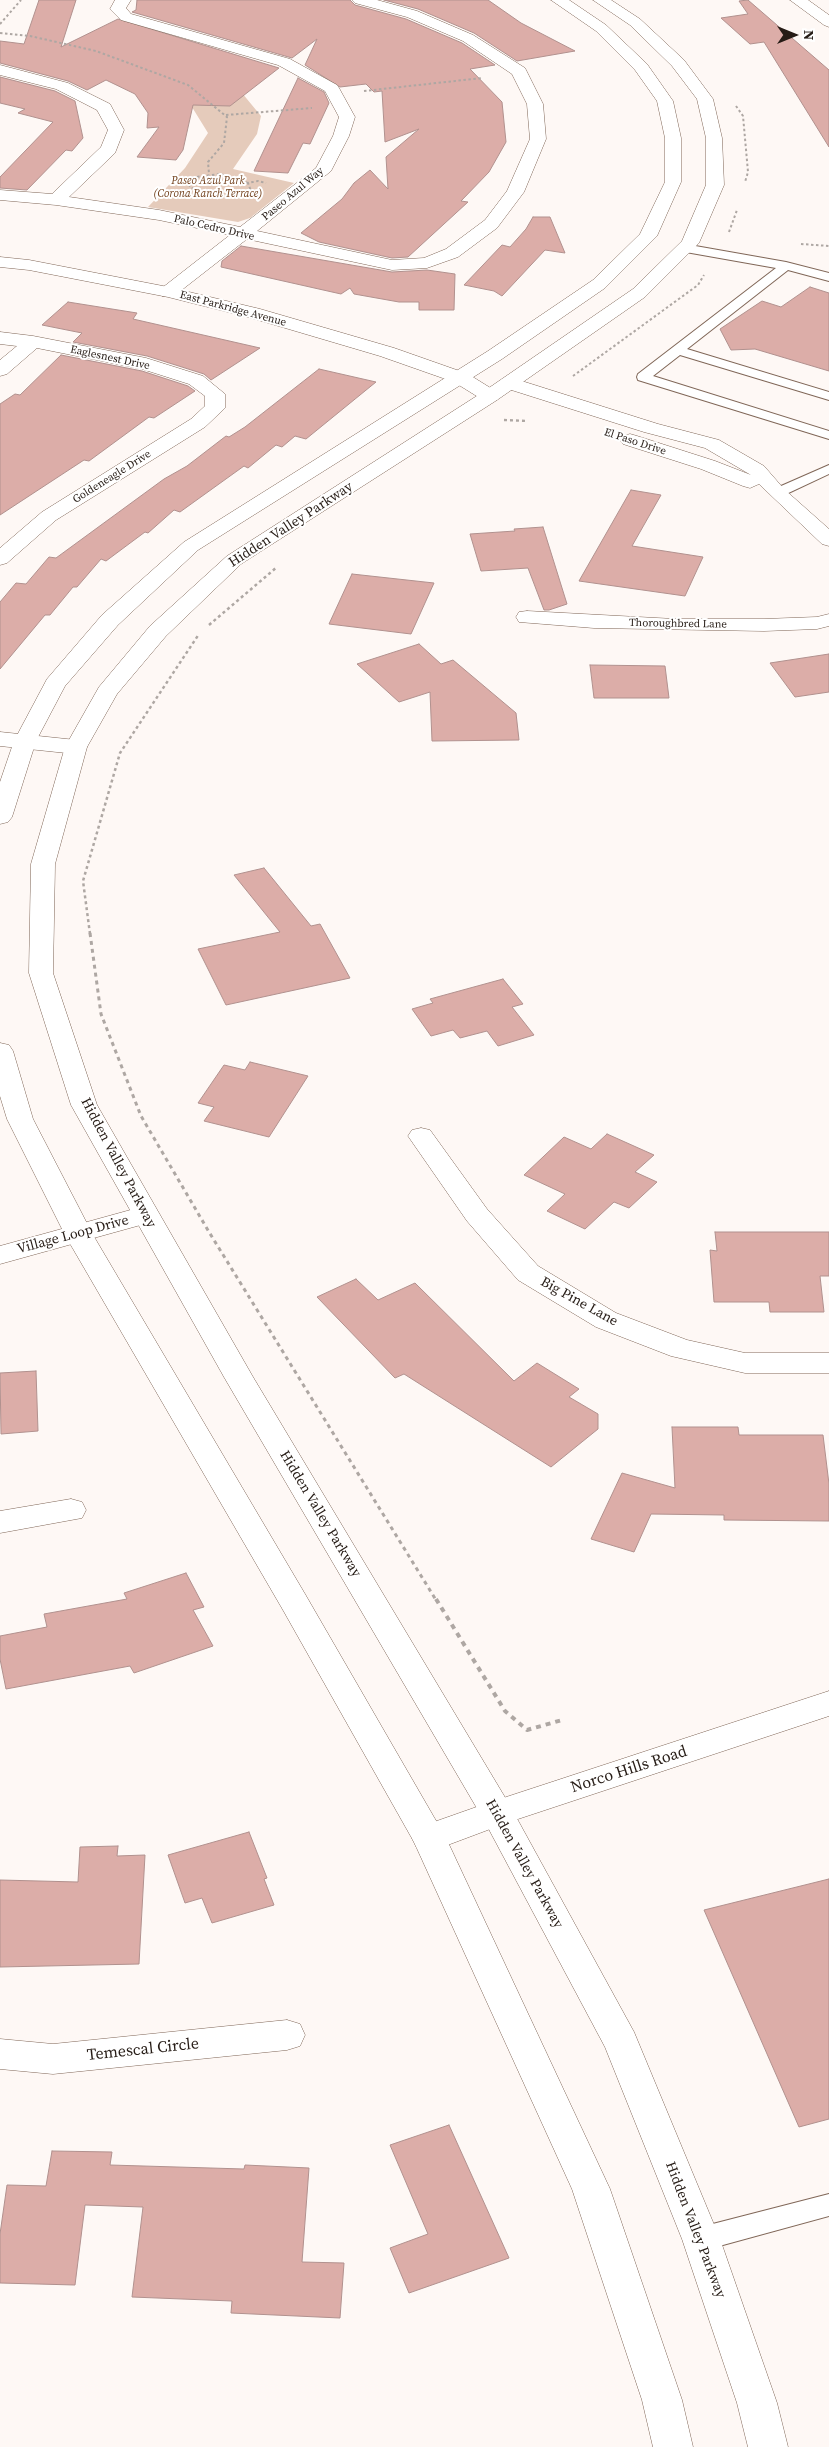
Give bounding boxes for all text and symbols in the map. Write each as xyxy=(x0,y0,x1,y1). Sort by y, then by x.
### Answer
north arrow xyxy=(769,10,819,60)
text: N xyxy=(799,30,819,40)
street label: Paseo Azul Way xyxy=(259,164,327,224)
park label: Paseo Azul Park (Corona Ranch Terrace) xyxy=(154,174,262,200)
street label: Palo Cedro Drive xyxy=(172,212,256,244)
street label: East Parkridge Avenue xyxy=(178,288,288,330)
street label: Eaglesnest Drive xyxy=(69,343,151,373)
street label: El Paso Drive xyxy=(602,426,668,458)
street label: Goldeneagle Drive xyxy=(70,448,154,506)
street label: Hidden Valley Parkway xyxy=(226,479,356,571)
street label: Thoroughbred Lane xyxy=(629,617,727,631)
street label: Hidden Valley Parkway xyxy=(77,1095,159,1231)
street label: Village Loop Drive xyxy=(15,1212,131,1258)
street label: Big Pine Lane xyxy=(537,1274,621,1330)
street label: Hidden Valley Parkway xyxy=(276,1448,364,1580)
street label: Norco Hills Road xyxy=(568,1742,690,1798)
street label: Hidden Valley Parkway xyxy=(482,1797,566,1931)
street label: Temescal Circle xyxy=(86,2035,200,2065)
street label: Hidden Valley Parkway xyxy=(661,2160,729,2300)

